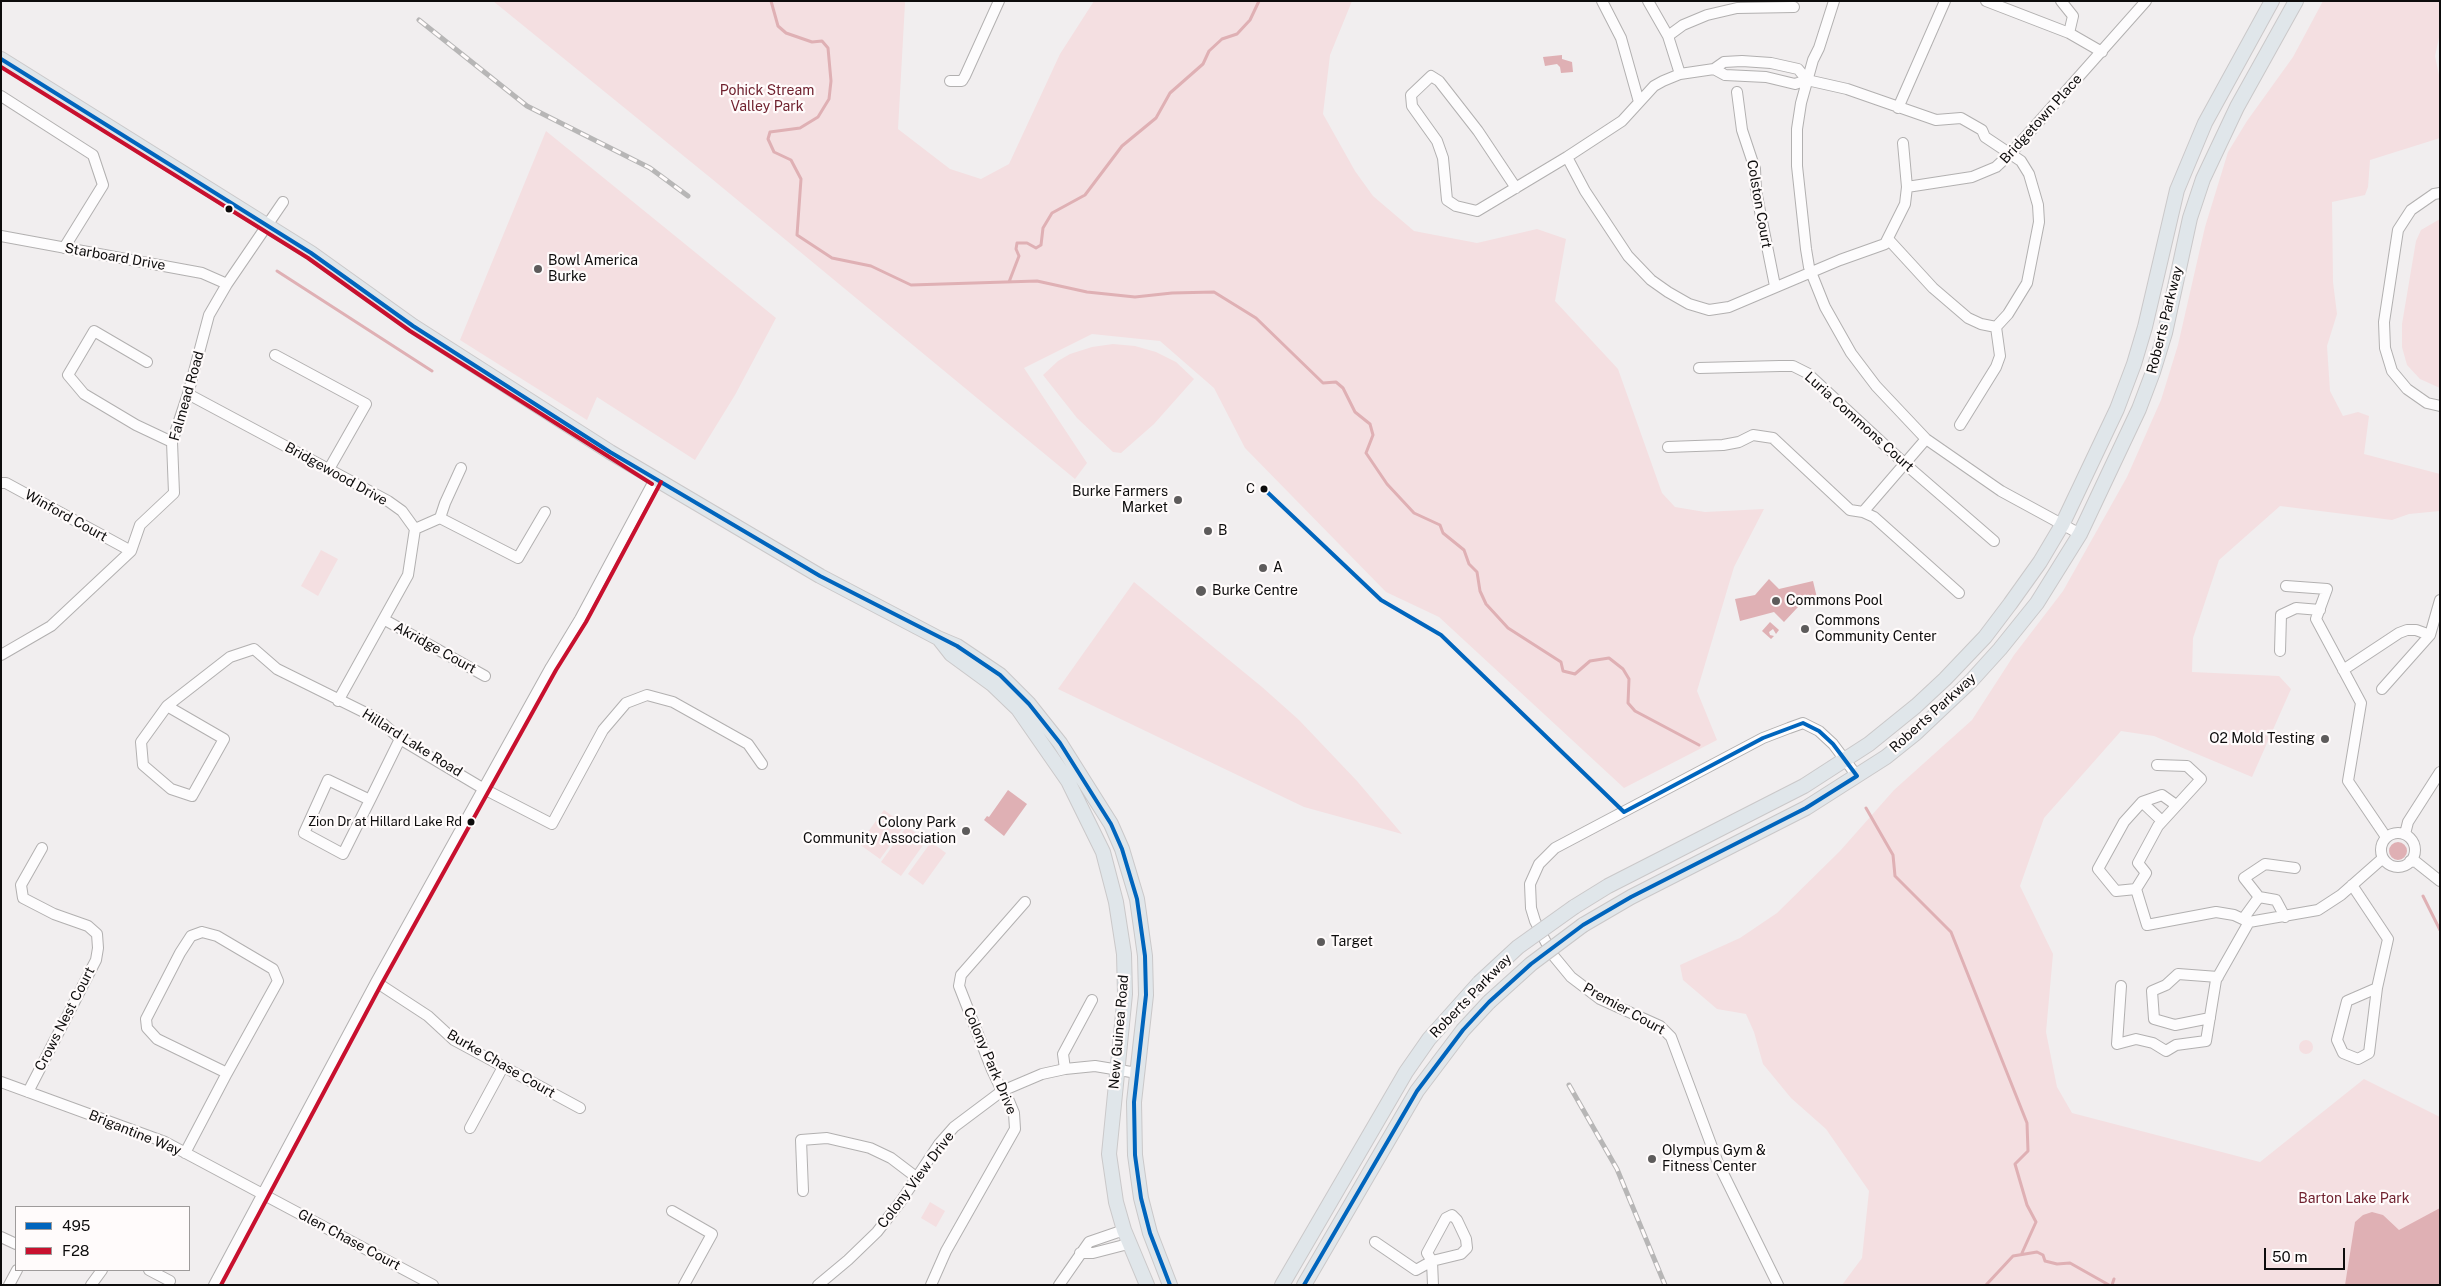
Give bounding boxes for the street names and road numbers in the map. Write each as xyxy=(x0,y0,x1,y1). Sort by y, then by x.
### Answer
street label: Bridgetown Place xyxy=(1996,71,2086,167)
street label: Colston Court xyxy=(1743,158,1775,250)
street label: Starboard Drive xyxy=(63,240,167,274)
street label: Roberts Parkway xyxy=(2143,264,2187,376)
street label: Falmead Road xyxy=(166,349,208,443)
street label: Luria Commons Court xyxy=(1801,369,1917,475)
street label: Bridgewood Drive xyxy=(282,439,390,509)
street label: Winford Court xyxy=(22,486,110,546)
street label: Akridge Court xyxy=(391,619,479,677)
street label: Roberts Parkway xyxy=(1886,670,1980,756)
street label: Hillard Lake Road xyxy=(359,705,465,781)
street label: Roberts Parkway xyxy=(1427,950,1515,1042)
street label: Crows Nest Court xyxy=(31,964,99,1074)
street label: New Guinea Road xyxy=(1106,974,1132,1090)
street label: Premier Court xyxy=(1580,980,1668,1038)
street label: Colony Park Drive xyxy=(960,1005,1020,1117)
street label: Burke Chase Court xyxy=(444,1026,558,1102)
street label: Brigantine Way xyxy=(86,1107,184,1159)
street label: Colony View Drive xyxy=(874,1128,958,1232)
street label: Glen Chase Court xyxy=(295,1206,403,1274)

